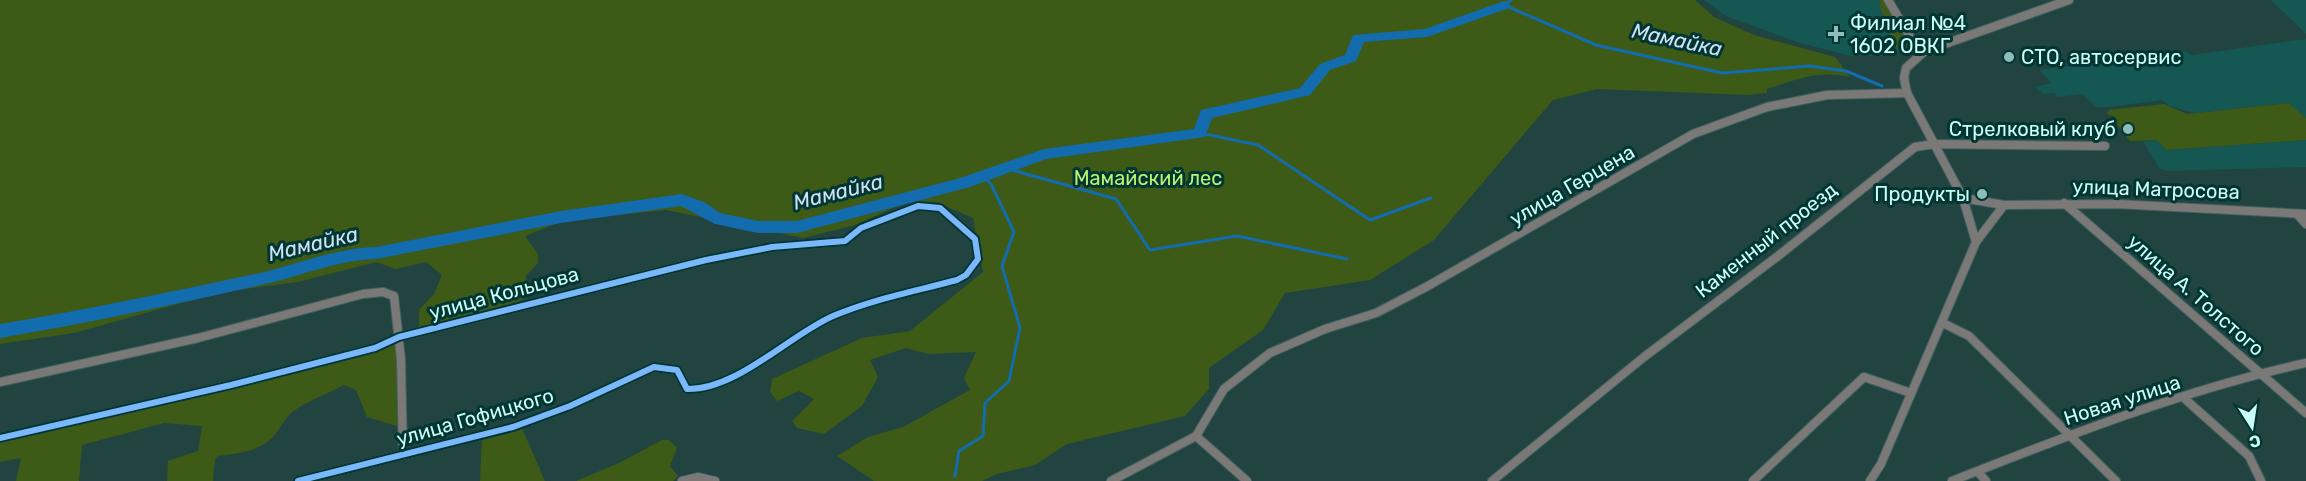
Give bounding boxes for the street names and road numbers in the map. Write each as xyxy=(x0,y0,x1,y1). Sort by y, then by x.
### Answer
street label: улица Герцена xyxy=(1505,140,1639,230)
street label: улица Матросова xyxy=(2072,174,2240,204)
street label: Каменный проезд xyxy=(1690,177,1842,303)
street label: улица А. Толстого xyxy=(2123,229,2269,361)
street label: улица Кольцова xyxy=(427,262,581,324)
street label: Новая улица xyxy=(2061,370,2183,430)
street label: улица Гофицкого xyxy=(394,383,556,451)

